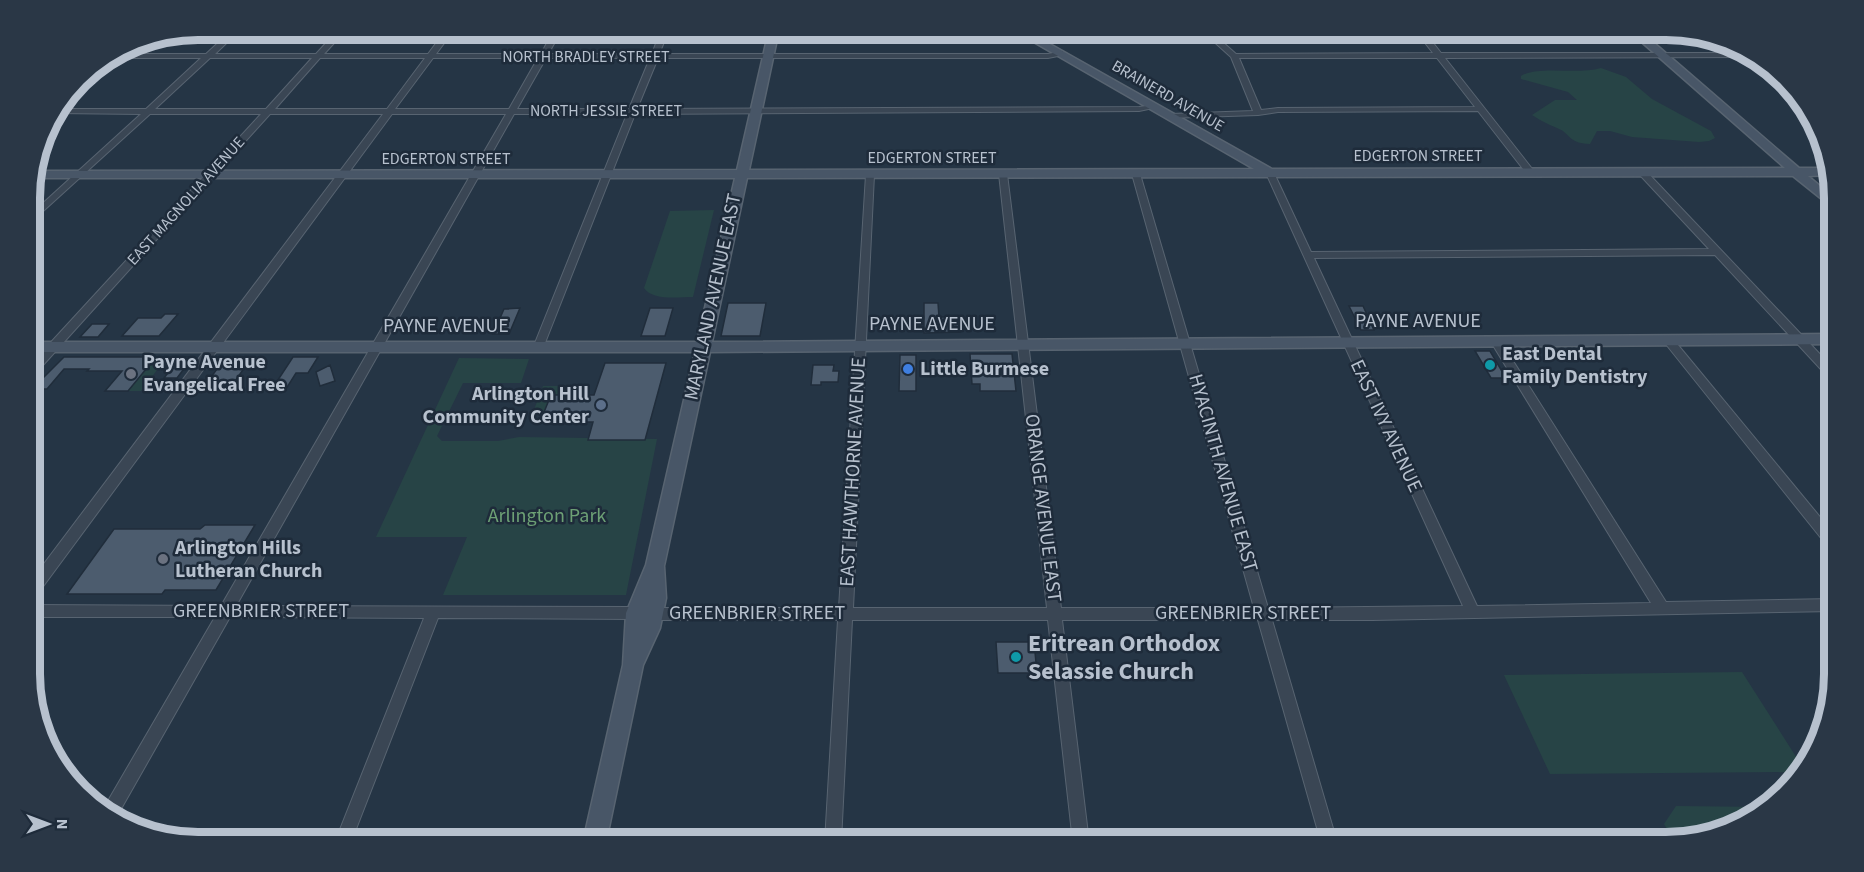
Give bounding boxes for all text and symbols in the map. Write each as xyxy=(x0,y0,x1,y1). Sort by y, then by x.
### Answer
street label: NORTH BRADLEY STREET xyxy=(502,46,670,68)
street label: BRAINERD AVENUE xyxy=(1108,55,1228,137)
street label: NORTH JESSIE STREET xyxy=(530,100,683,122)
street label: EAST MAGNOLIA AVENUE xyxy=(122,132,250,270)
street label: EDGERTON STREET xyxy=(1353,145,1483,167)
street label: EDGERTON STREET xyxy=(867,147,997,169)
street label: EDGERTON STREET xyxy=(381,148,511,170)
street label: MARYLAND AVENUE EAST xyxy=(677,191,749,403)
street label: PAYNE AVENUE xyxy=(1355,307,1481,335)
street label: PAYNE AVENUE xyxy=(869,310,995,338)
street label: PAYNE AVENUE xyxy=(383,312,509,340)
place label: East Dental Family Dentistry xyxy=(1502,340,1648,391)
place label: Payne Avenue Evangelical Free xyxy=(143,348,286,399)
place label: Little Burmese xyxy=(920,355,1049,383)
street label: EAST IVY AVENUE xyxy=(1343,355,1429,497)
street label: EAST HAWTHORNE AVENUE xyxy=(833,357,873,587)
marker: East Dental Family Dentistry xyxy=(1483,358,1497,372)
marker: Little Burmese xyxy=(901,362,915,376)
marker: Payne Avenue Evangelical Free xyxy=(124,367,138,381)
street label: HYACINTH AVENUE EAST xyxy=(1181,371,1265,575)
place label: Arlington Hill Community Center xyxy=(423,380,589,431)
marker: Arlington Hill Community Center xyxy=(594,398,608,412)
street label: ORANGE AVENUE EAST xyxy=(1018,412,1068,604)
park label: Arlington Park xyxy=(488,502,606,530)
place label: Arlington Hills Lutheran Church xyxy=(174,534,322,585)
marker: Arlington Hills Lutheran Church xyxy=(156,552,170,566)
street label: GREENBRIER STREET xyxy=(173,597,349,625)
street label: GREENBRIER STREET xyxy=(669,599,845,627)
street label: GREENBRIER STREET xyxy=(1155,599,1331,627)
place label: Eritrean Orthodox Selassie Church xyxy=(1028,626,1220,689)
marker: Eritrean Orthodox Selassie Church xyxy=(1009,650,1023,664)
north arrow xyxy=(18,794,78,854)
text: N xyxy=(51,819,73,829)

